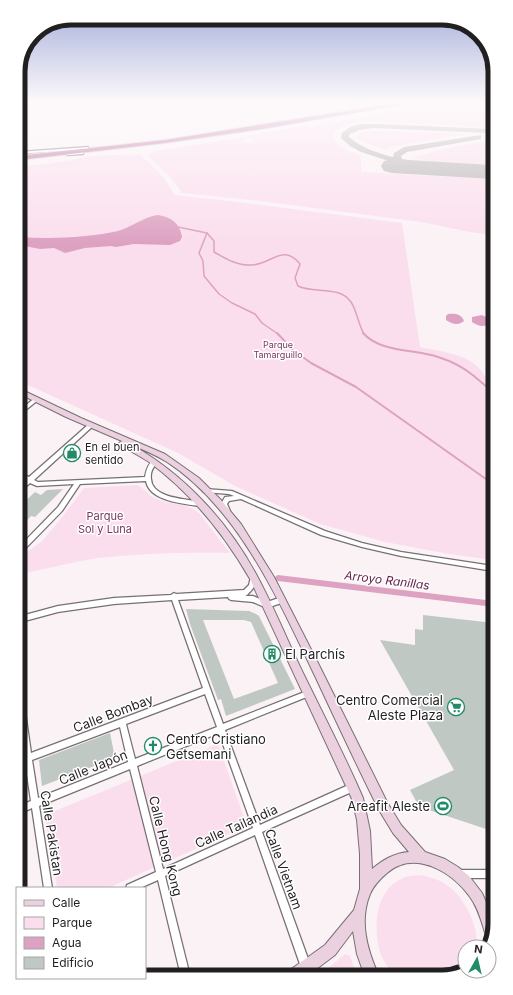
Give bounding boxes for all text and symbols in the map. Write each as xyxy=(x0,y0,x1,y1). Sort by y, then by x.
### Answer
park label: Parque Tamarguillo xyxy=(253,339,303,360)
place label: En el buen sentido xyxy=(85,440,140,467)
shop icon: En el buen sentido xyxy=(62,443,82,463)
park label: Parque Sol y Luna xyxy=(78,509,132,536)
water label: Arroyo Ranillas xyxy=(343,567,430,593)
building icon: El Parchís xyxy=(262,644,282,664)
place label: El Parchís xyxy=(285,646,345,662)
street label: Calle Bombay xyxy=(71,690,155,736)
place label: Centro Comercial Aleste Plaza xyxy=(336,692,443,723)
supermarket icon: Centro Comercial Aleste Plaza xyxy=(446,697,466,717)
place label: Centro Cristiano Getsemani xyxy=(166,731,266,762)
church icon: Centro Cristiano Getsemani xyxy=(143,736,163,756)
street label: Calle Japón xyxy=(56,746,130,788)
street label: Calle Pakistan xyxy=(37,789,67,877)
street label: Calle Hong Kong xyxy=(146,794,186,898)
sports icon: Areafit Aleste xyxy=(433,796,453,816)
place label: Areafit Aleste xyxy=(347,798,430,814)
street label: Calle Tailandia xyxy=(192,801,280,851)
street label: Calle Vietnam xyxy=(262,826,306,912)
legend xyxy=(16,887,146,979)
text: Calle xyxy=(52,895,80,910)
text: Parque xyxy=(52,915,92,930)
text: Agua xyxy=(52,935,81,950)
north arrow xyxy=(457,939,497,979)
text: N xyxy=(473,942,484,957)
text: Edificio xyxy=(52,955,94,970)

